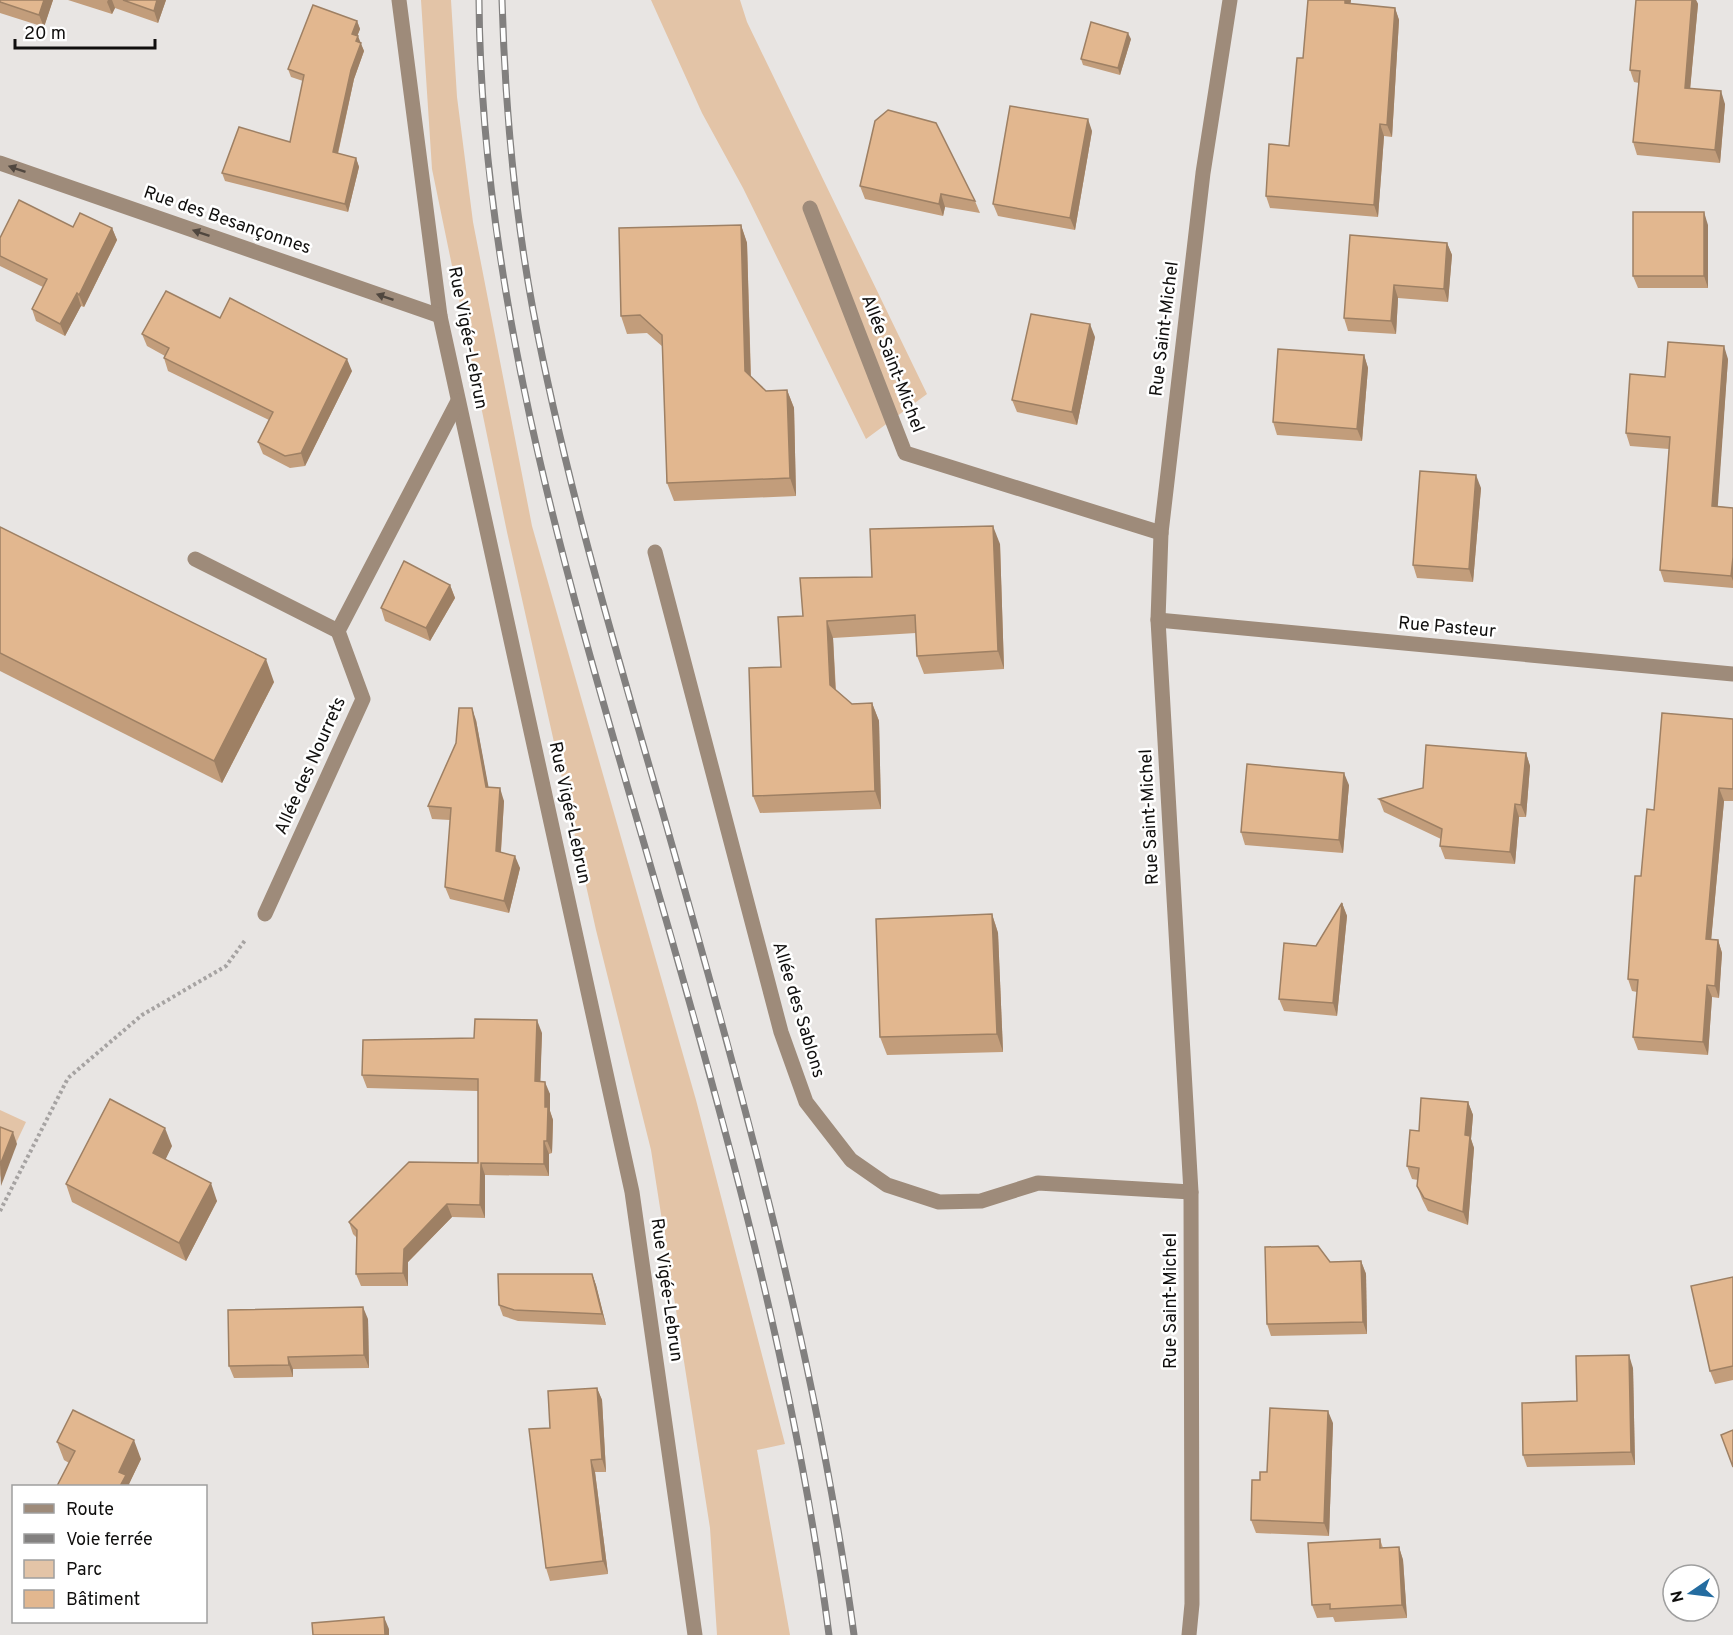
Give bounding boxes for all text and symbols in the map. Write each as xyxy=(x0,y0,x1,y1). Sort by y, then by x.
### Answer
scale bar xyxy=(15,12,154,50)
text: 20 m xyxy=(24,23,66,46)
one-way arrow xyxy=(8,164,26,173)
street label: Rue des Besançonnes xyxy=(140,182,314,260)
one-way arrow xyxy=(192,228,210,238)
street label: Rue Saint-Michel xyxy=(1145,260,1185,398)
street label: Rue Vigée-Lebrun xyxy=(442,265,492,411)
one-way arrow xyxy=(376,292,394,302)
street label: Allée Saint-Michel xyxy=(855,292,929,436)
street label: Rue Pasteur xyxy=(1397,612,1497,644)
street label: Allée des Nourrets xyxy=(270,693,352,839)
street label: Rue Vigée-Lebrun xyxy=(543,740,595,886)
street label: Rue Saint-Michel xyxy=(1135,748,1165,886)
street label: Allée des Sablons xyxy=(766,939,830,1081)
street label: Rue Vigée-Lebrun xyxy=(645,1217,687,1363)
street label: Rue Saint-Michel xyxy=(1160,1233,1183,1369)
legend xyxy=(12,1485,207,1623)
text: Route xyxy=(66,1499,114,1522)
text: Voie ferrée xyxy=(66,1529,153,1552)
text: Parc xyxy=(66,1559,102,1582)
north arrow xyxy=(1661,1563,1721,1623)
text: N xyxy=(1667,1588,1689,1604)
text: Bâtiment xyxy=(66,1589,140,1612)

